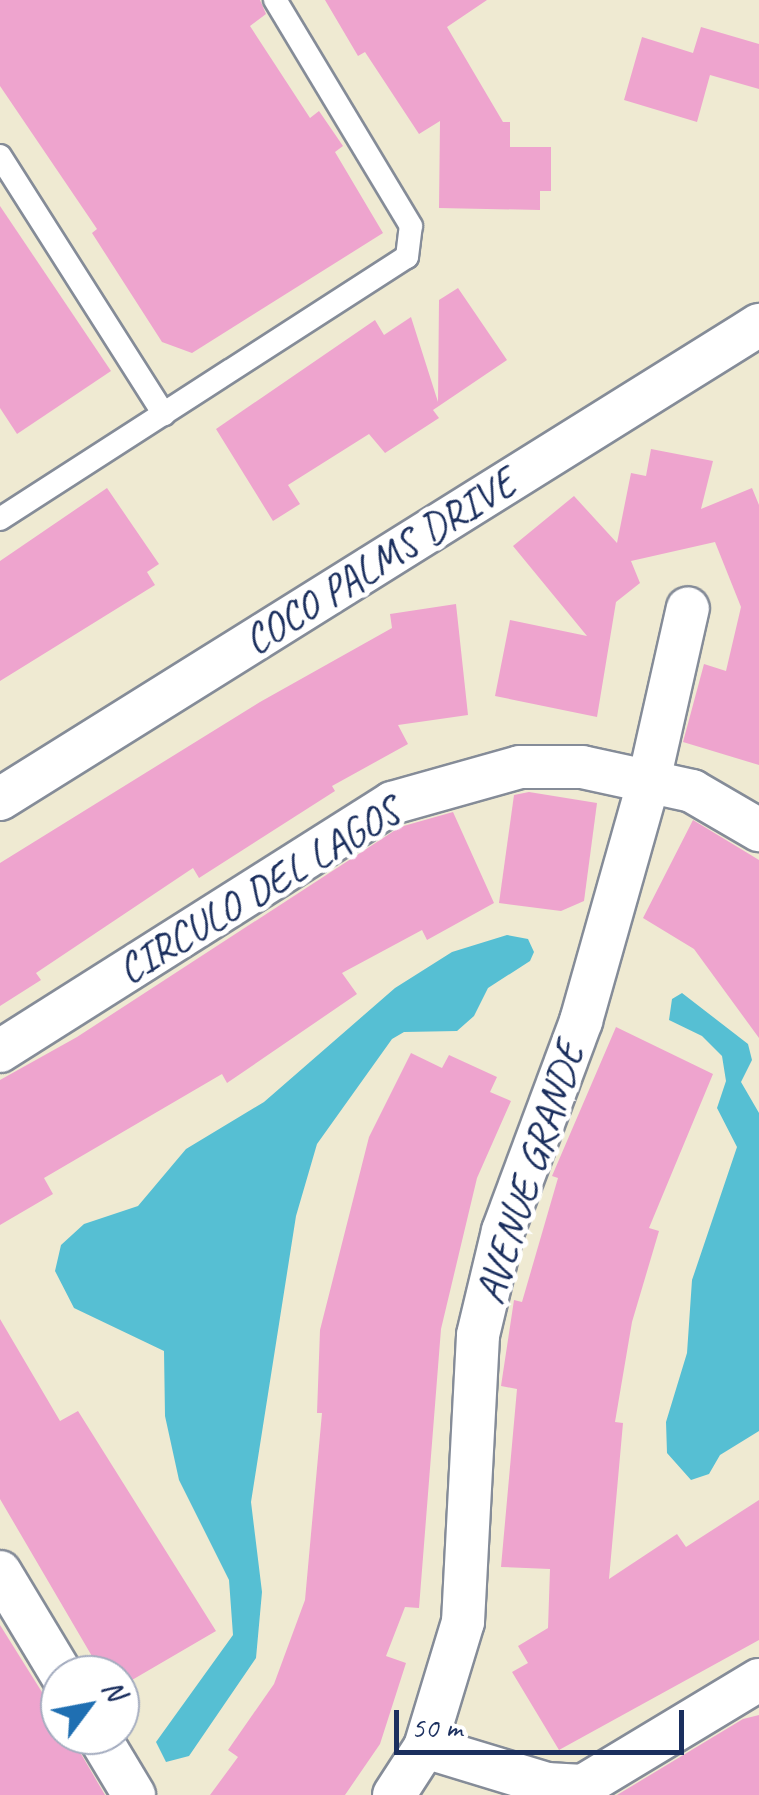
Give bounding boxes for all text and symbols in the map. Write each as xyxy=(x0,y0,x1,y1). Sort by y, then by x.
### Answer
street label: COCO PALMS DRIVE xyxy=(235,458,525,666)
street label: CIRCULO DEL LAGOS xyxy=(108,787,410,995)
street label: AVENUE GRANDE xyxy=(464,1037,596,1309)
north arrow xyxy=(40,1655,140,1755)
text: N xyxy=(95,1673,134,1707)
scale bar xyxy=(399,1690,689,1752)
text: 50 m xyxy=(411,1708,462,1746)

